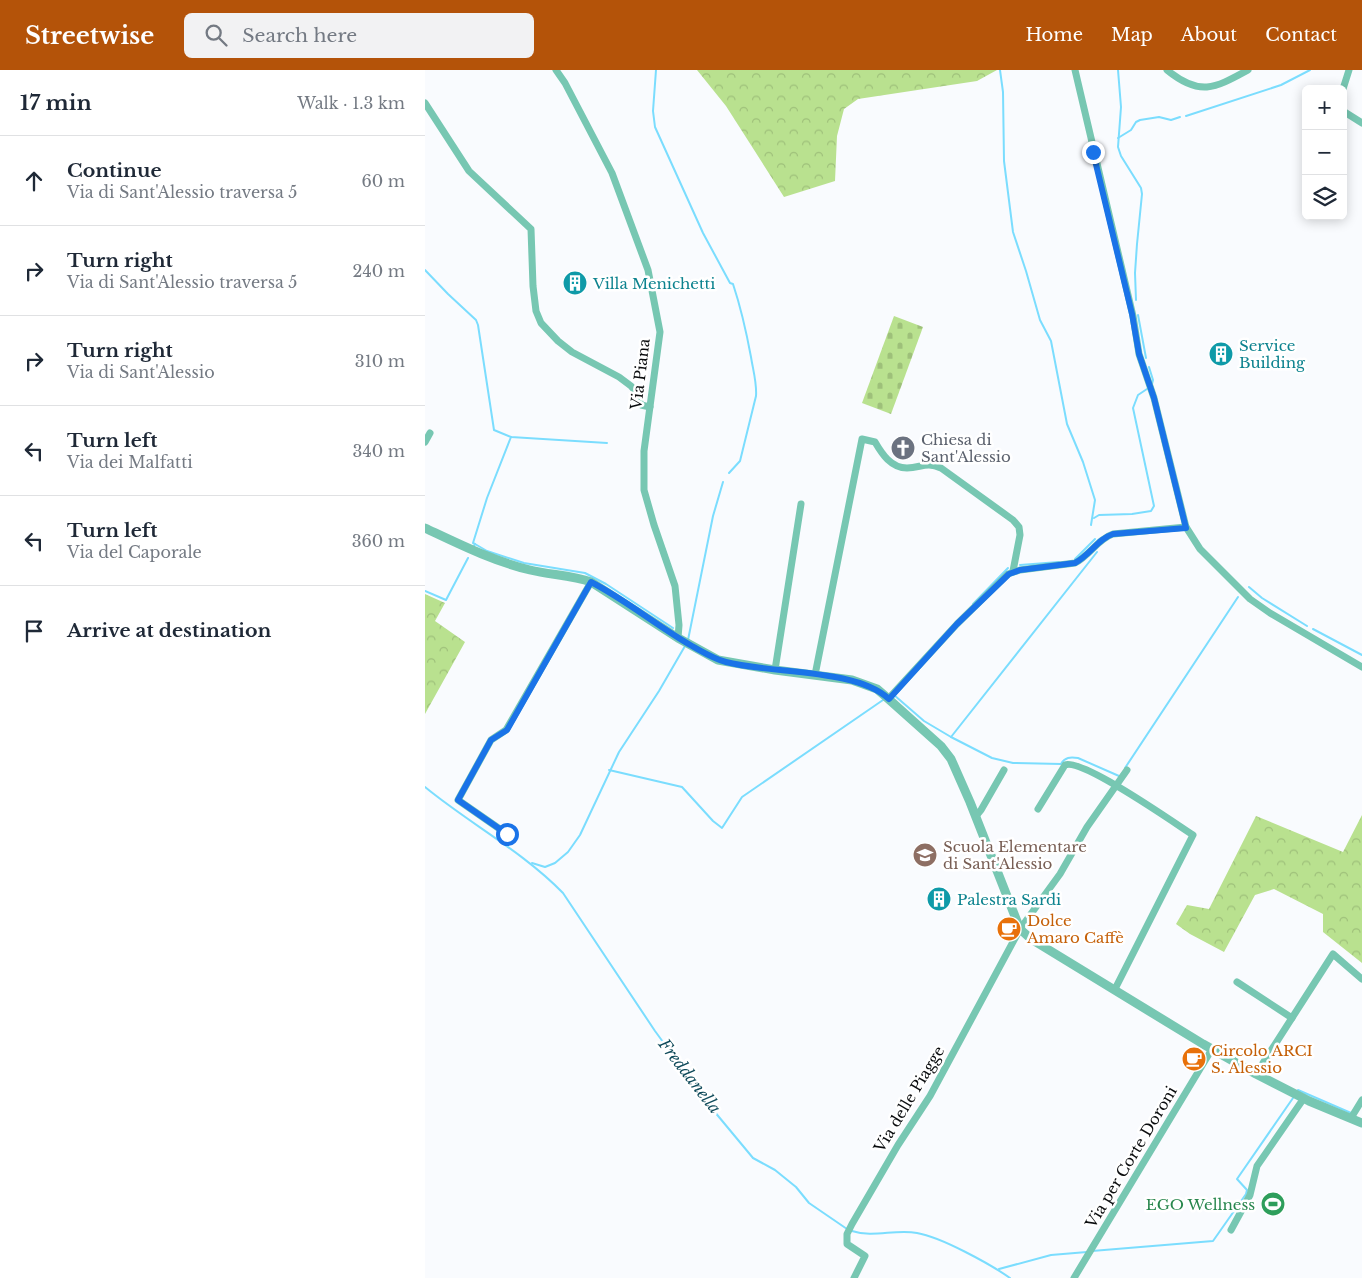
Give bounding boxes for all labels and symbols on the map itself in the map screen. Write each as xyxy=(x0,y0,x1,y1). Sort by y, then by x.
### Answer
route end xyxy=(1082,141,1105,164)
building icon: Villa Menichetti xyxy=(562,270,588,296)
place label: Villa Menichetti xyxy=(592,274,715,293)
place label: Service Building xyxy=(1239,336,1306,372)
street label: Via Piana xyxy=(626,337,654,412)
building icon: Service Building xyxy=(1208,341,1234,367)
place label: Chiesa di Sant'Alessio xyxy=(921,430,1011,466)
church icon: Chiesa di Sant'Alessio xyxy=(890,435,916,461)
route start xyxy=(496,823,519,846)
place label: Scuola Elementare di Sant'Alessio xyxy=(943,837,1087,873)
school or university icon: Scuola Elementare di Sant'Alessio xyxy=(912,842,938,868)
building icon: Palestra Sardi xyxy=(926,886,952,912)
place label: Palestra Sardi xyxy=(957,890,1061,909)
place label: Dolce Amaro Caffè xyxy=(1026,911,1124,947)
cafe icon: Dolce Amaro Caffè xyxy=(996,916,1022,942)
water label: Freddanella xyxy=(654,1034,725,1117)
place label: Circolo ARCI S. Alessio xyxy=(1211,1041,1313,1077)
street label: Via delle Piagge xyxy=(869,1042,948,1157)
cafe icon: Circolo ARCI S. Alessio xyxy=(1181,1046,1207,1072)
street label: Via per Corte Doroni xyxy=(1081,1083,1181,1232)
sports icon: EGO Wellness xyxy=(1260,1191,1286,1217)
place label: EGO Wellness xyxy=(1146,1195,1255,1214)

